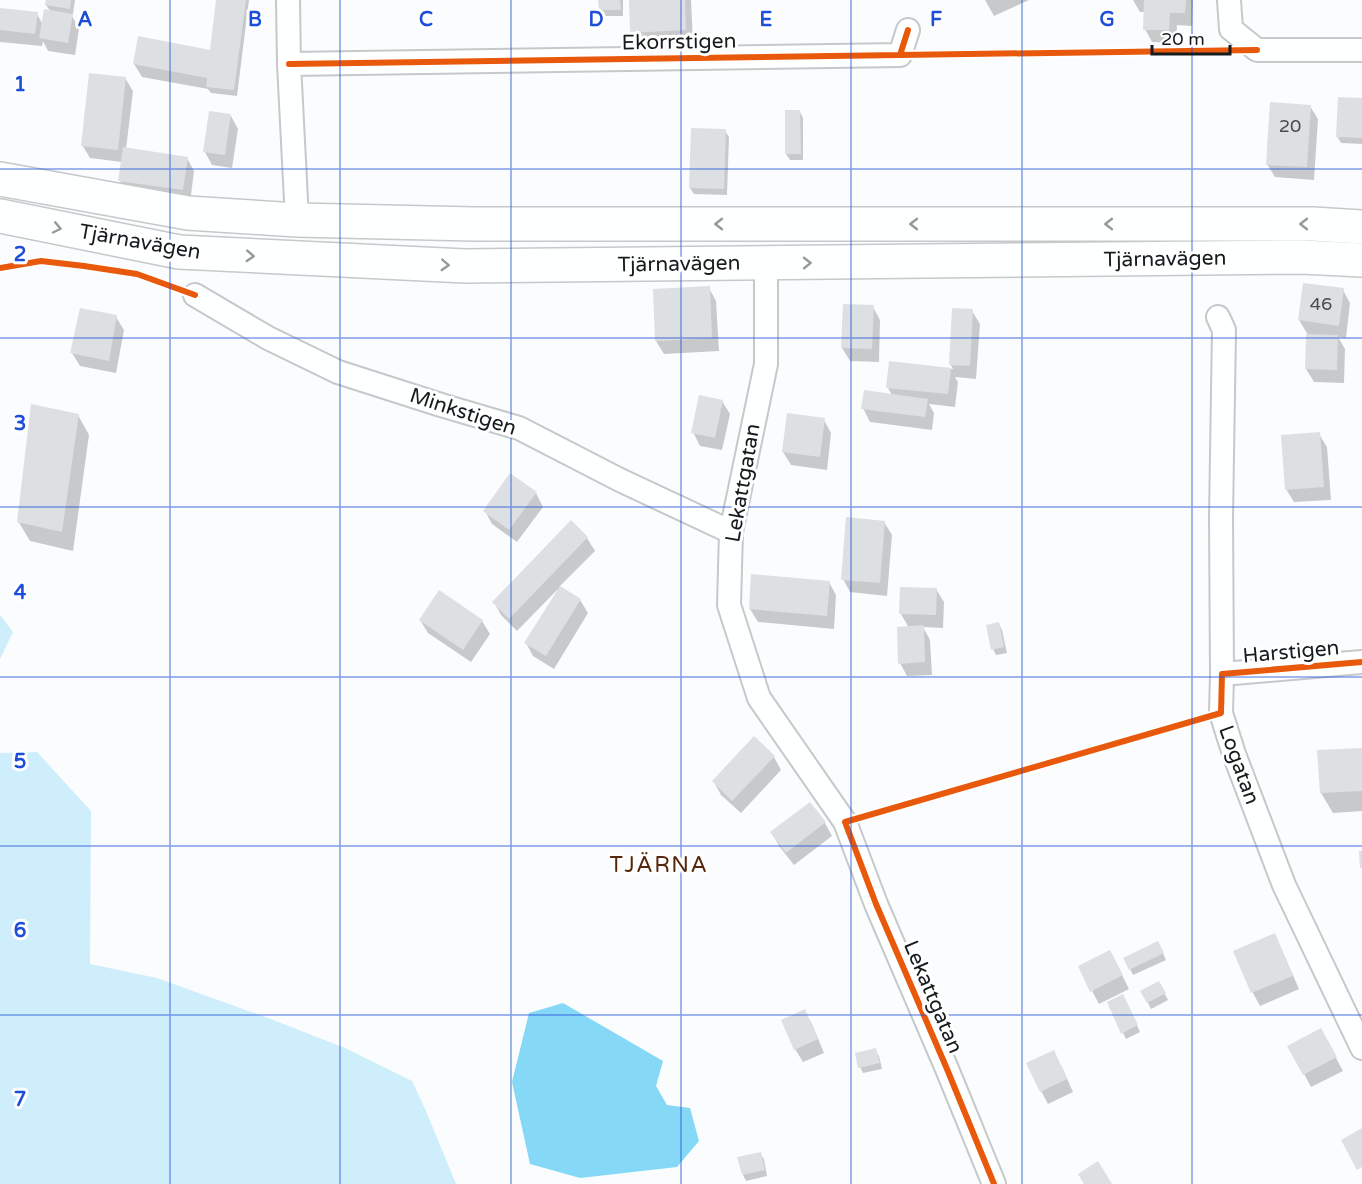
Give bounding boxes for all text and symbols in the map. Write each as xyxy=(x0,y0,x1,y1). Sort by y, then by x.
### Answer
text: A xyxy=(78,8,93,32)
text: B xyxy=(248,8,262,32)
text: C xyxy=(419,8,433,32)
text: D xyxy=(588,8,604,32)
text: E xyxy=(760,8,773,32)
text: F xyxy=(930,8,942,32)
text: G xyxy=(1099,8,1115,32)
scale bar xyxy=(1152,18,1230,56)
text: 20 m xyxy=(1161,28,1205,50)
street label: Ekorrstigen xyxy=(621,29,737,55)
text: 1 xyxy=(14,73,26,97)
house number: 20 xyxy=(1279,115,1301,137)
one-way arrow xyxy=(714,218,723,230)
one-way arrow xyxy=(909,218,918,230)
one-way arrow xyxy=(1104,218,1113,230)
one-way arrow xyxy=(1299,218,1308,230)
street label: Tjärnavägen xyxy=(77,219,203,265)
one-way arrow xyxy=(52,221,62,234)
text: 2 xyxy=(14,243,26,267)
street label: Tjärnavägen xyxy=(1103,245,1227,273)
one-way arrow xyxy=(245,249,254,262)
street label: Tjärnavägen xyxy=(617,250,741,278)
one-way arrow xyxy=(803,257,812,269)
one-way arrow xyxy=(440,259,449,272)
house number: 46 xyxy=(1310,293,1332,315)
street label: Minkstigen xyxy=(407,383,519,441)
text: 3 xyxy=(14,412,26,436)
street label: Lekattgatan xyxy=(720,422,766,544)
text: 4 xyxy=(14,581,27,605)
street label: Harstigen xyxy=(1242,635,1340,669)
street label: Logatan xyxy=(1213,722,1265,808)
text: 5 xyxy=(14,750,26,774)
district label: TJÄRNA xyxy=(610,852,708,878)
text: 6 xyxy=(14,919,26,943)
street label: Lekattgatan xyxy=(898,937,968,1057)
text: 7 xyxy=(14,1088,26,1112)

